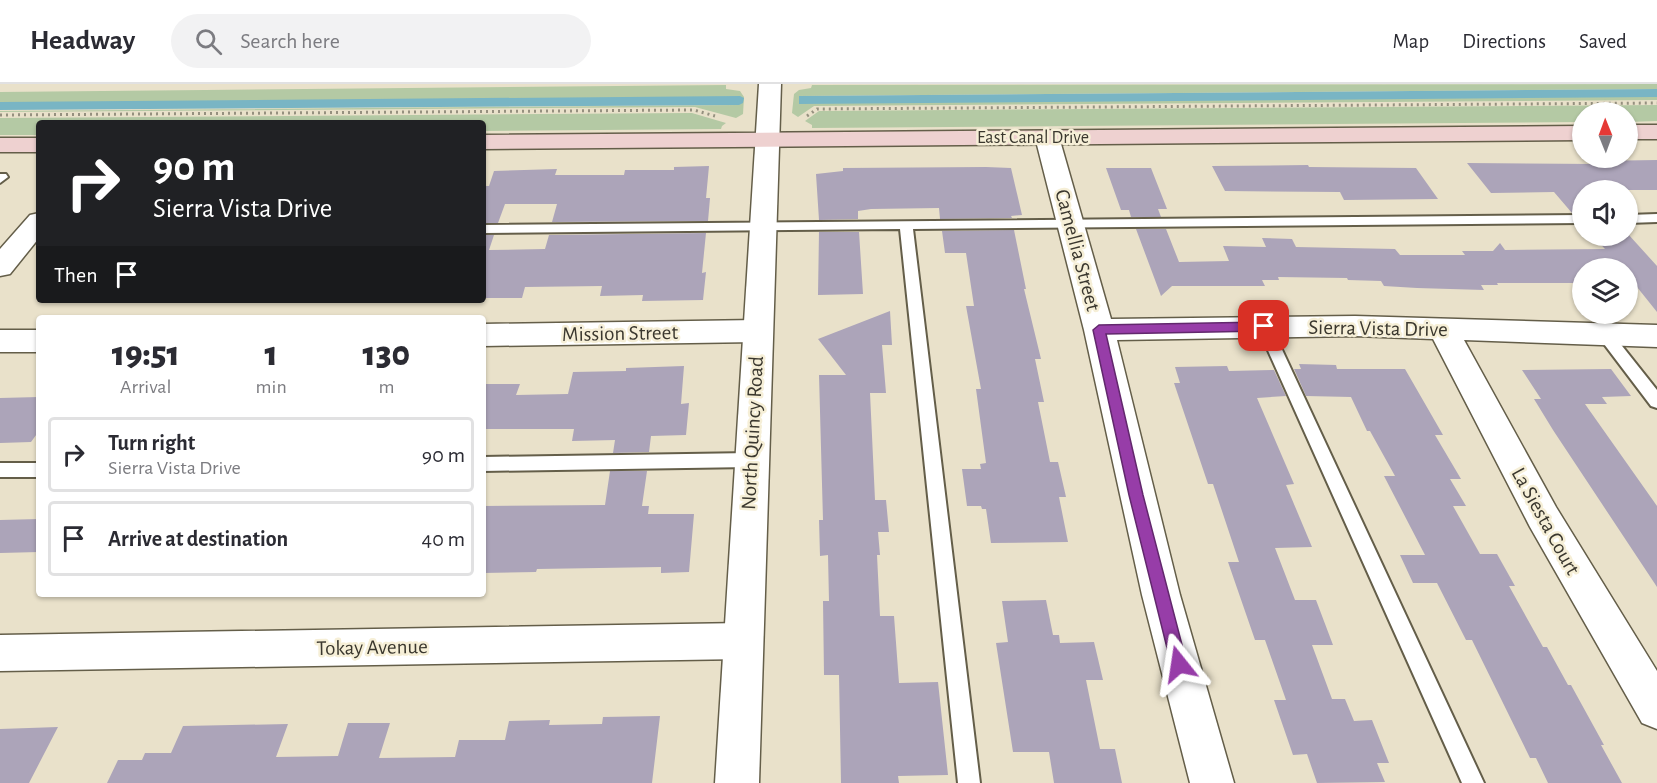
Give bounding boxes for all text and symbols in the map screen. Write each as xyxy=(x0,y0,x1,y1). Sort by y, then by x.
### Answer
search box xyxy=(171,14,591,68)
icon: search xyxy=(192,25,225,58)
text: Headway xyxy=(30,27,135,55)
text: Search here xyxy=(240,30,340,52)
text: Map xyxy=(1393,31,1429,52)
text: Directions xyxy=(1462,31,1546,52)
text: Saved xyxy=(1579,31,1627,52)
north arrow xyxy=(1572,102,1638,168)
map controls xyxy=(1572,102,1638,324)
street label: East Canal Drive xyxy=(977,129,1089,147)
icon: right xyxy=(54,144,132,222)
text: 90 m xyxy=(153,146,235,188)
button: sound xyxy=(1572,180,1638,246)
street label: Camellia Street xyxy=(1051,187,1104,313)
text: Sierra Vista Drive xyxy=(153,195,332,222)
icon: arrive xyxy=(110,258,143,291)
button: layers xyxy=(1572,258,1638,324)
text: Then xyxy=(54,264,98,286)
pin xyxy=(1238,300,1289,351)
icon: arrive xyxy=(1247,309,1280,342)
street label: Sierra Vista Drive xyxy=(1308,317,1448,340)
street label: Mission Street xyxy=(562,322,679,345)
text: 19:51 xyxy=(112,336,180,372)
text: 1 xyxy=(265,336,278,372)
text: 130 xyxy=(363,336,410,372)
street label: North Quincy Road xyxy=(738,355,767,511)
text: Arrival xyxy=(120,377,172,397)
text: min xyxy=(256,377,287,397)
text: m xyxy=(378,377,394,397)
text: Turn right xyxy=(108,432,195,454)
icon: right xyxy=(57,438,90,471)
text: 90 m xyxy=(422,444,465,466)
text: Sierra Vista Drive xyxy=(108,458,241,478)
street label: La Siesta Court xyxy=(1508,464,1584,579)
icon: arrive xyxy=(57,522,90,555)
text: Arrive at destination xyxy=(108,528,288,550)
text: 40 m xyxy=(422,528,465,550)
position arrow xyxy=(1147,632,1211,696)
street label: Tokay Avenue xyxy=(316,636,428,659)

